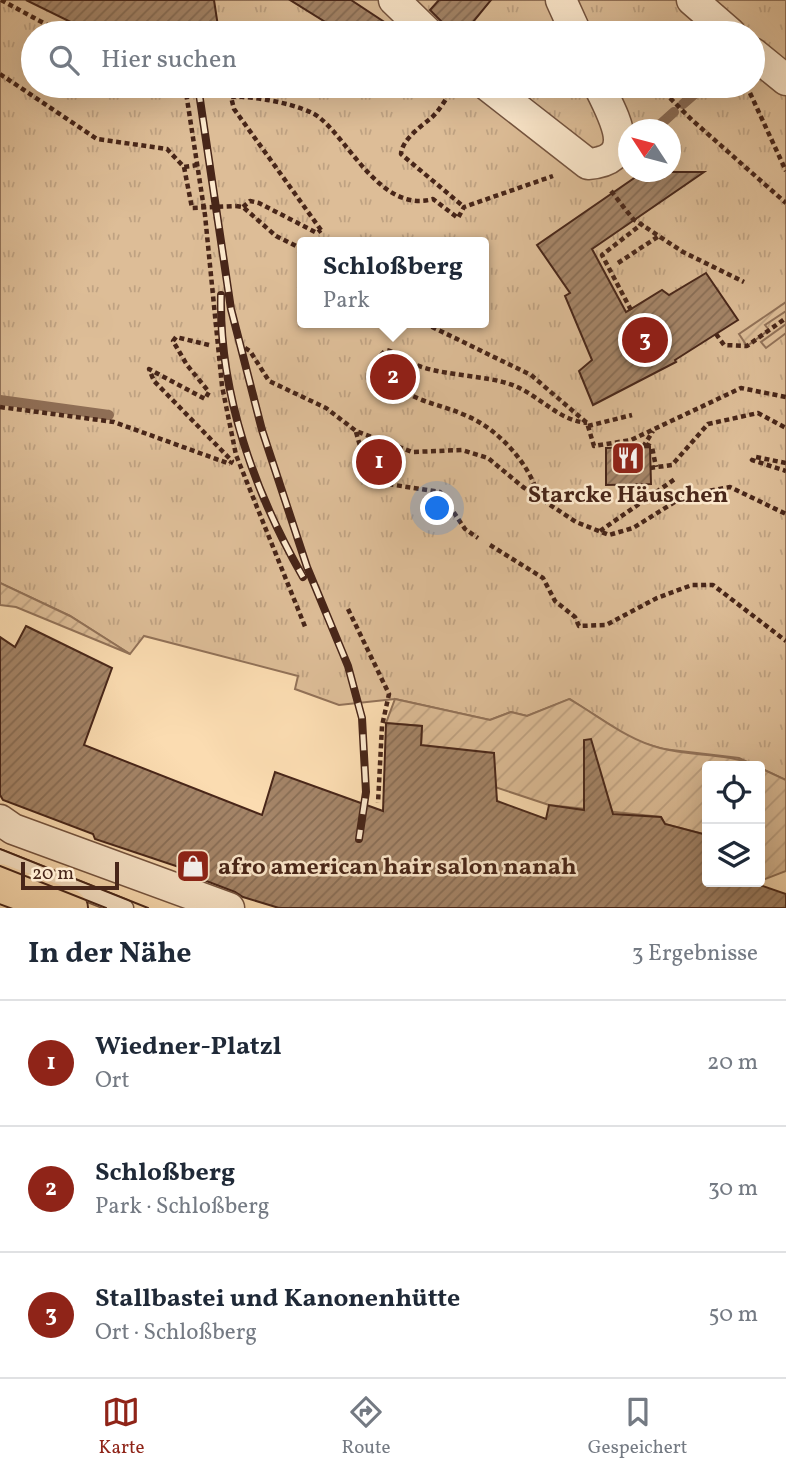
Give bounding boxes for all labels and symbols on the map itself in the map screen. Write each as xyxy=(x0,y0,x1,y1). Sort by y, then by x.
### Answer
north arrow xyxy=(618,119,681,182)
pin: 3 xyxy=(622,314,668,366)
pin: 2 xyxy=(370,351,416,403)
pin: 1 xyxy=(356,436,402,488)
restaurant icon: Starcke Häuschen xyxy=(609,439,647,477)
place label: Starcke Häuschen xyxy=(528,479,729,513)
your location xyxy=(420,491,454,525)
shop icon: afro american hair salon nanah xyxy=(174,847,212,885)
place label: afro american hair salon nanah xyxy=(218,851,577,885)
scale bar xyxy=(21,859,119,891)

